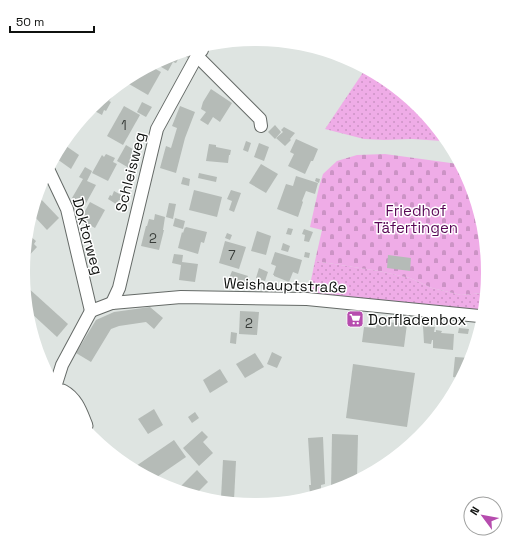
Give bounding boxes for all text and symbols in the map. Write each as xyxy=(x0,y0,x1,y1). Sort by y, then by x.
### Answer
scale bar xyxy=(10,8,94,34)
text: 50 m xyxy=(16,14,44,30)
house number: 1 xyxy=(121,117,127,134)
street label: Schleisweg xyxy=(111,130,149,214)
street label: Doktorweg xyxy=(69,195,107,277)
park label: Friedhof Täfertingen xyxy=(374,201,458,237)
house number: 2 xyxy=(149,230,157,247)
house number: 7 xyxy=(228,247,236,264)
street label: Weishauptstraße xyxy=(223,273,347,297)
supermarket icon: Dorfladenbox xyxy=(345,309,365,329)
place label: Dorfladenbox xyxy=(368,310,466,329)
house number: 2 xyxy=(245,315,253,332)
north arrow xyxy=(463,496,503,536)
text: N xyxy=(467,504,482,518)

